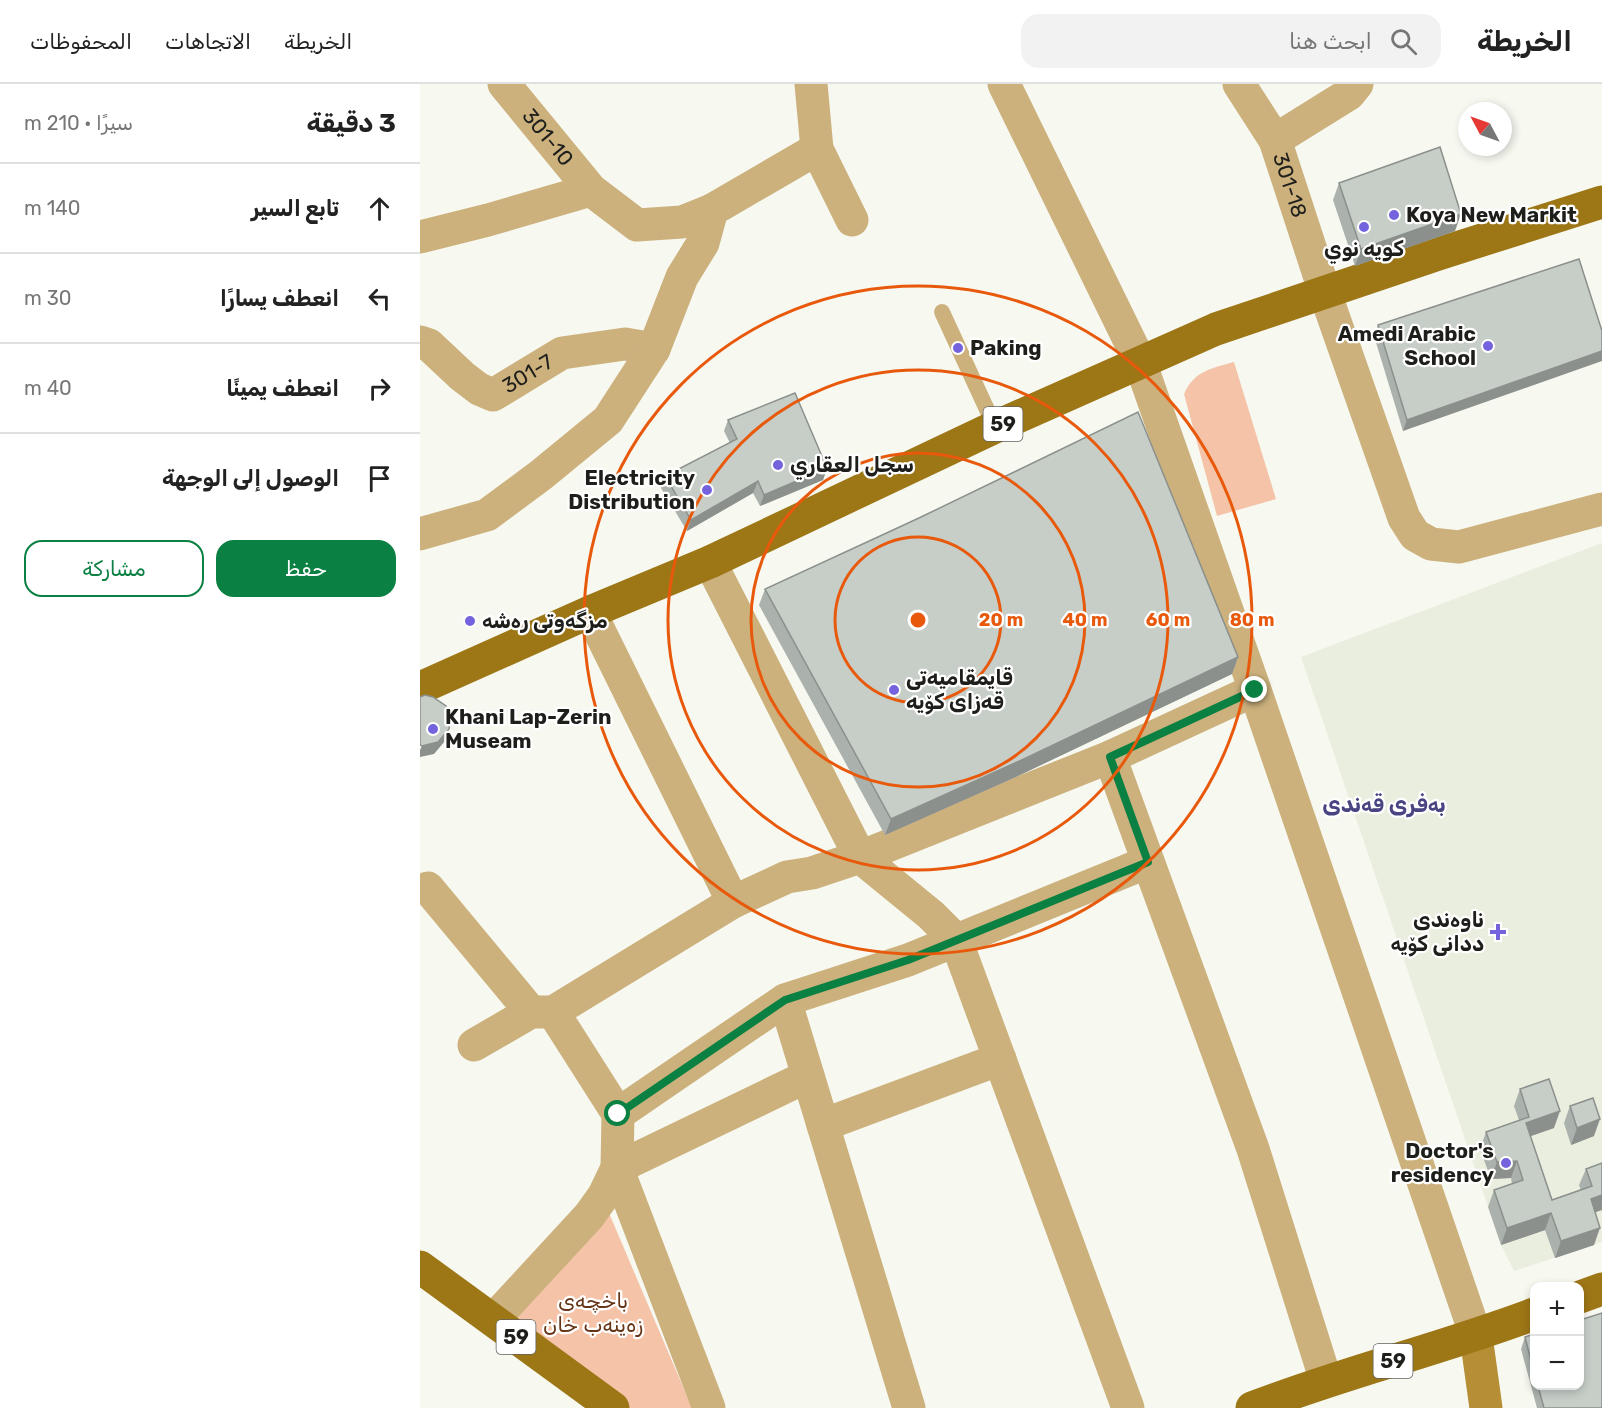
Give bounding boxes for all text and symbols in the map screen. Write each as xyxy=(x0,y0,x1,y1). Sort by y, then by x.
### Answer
search box xyxy=(1021,14,1441,68)
icon: search xyxy=(1387,25,1420,58)
text: الخريطة xyxy=(1477,25,1572,58)
text: ابحث هنا xyxy=(1289,28,1372,55)
text: المحفوظات xyxy=(30,29,132,54)
text: الاتجاهات xyxy=(165,29,251,54)
text: الخريطة xyxy=(284,29,352,54)
north arrow xyxy=(1458,102,1512,156)
street label: 301-10 xyxy=(517,103,579,171)
text: 3 دقيقة xyxy=(307,108,396,139)
text: سيرًا · 210 m xyxy=(24,111,133,135)
street label: 301-18 xyxy=(1268,149,1312,221)
icon: ahead xyxy=(363,192,396,225)
text: تابع السير xyxy=(251,195,339,222)
text: 140 m xyxy=(24,196,80,220)
place label: Koya New Markit xyxy=(1406,202,1577,227)
marker: Koya New Markit xyxy=(1387,208,1401,222)
marker: كويه نوي xyxy=(1357,220,1371,234)
place label: كويه نوي xyxy=(1324,236,1404,264)
icon: left xyxy=(363,282,396,315)
text: انعطف يسارًا xyxy=(220,285,339,312)
text: 30 m xyxy=(24,286,71,310)
place label: Amedi Arabic School xyxy=(1338,321,1476,370)
place label: Paking xyxy=(970,335,1041,360)
marker: Amedi Arabic School xyxy=(1481,339,1495,353)
marker: Paking xyxy=(951,341,965,355)
street label: 301-7 xyxy=(498,348,557,398)
icon: right xyxy=(363,372,396,405)
text: انعطف يمينًا xyxy=(226,375,339,402)
text: 40 m xyxy=(24,376,72,400)
road number: 59 xyxy=(984,407,1022,441)
place label: سجل العقاري xyxy=(790,452,914,480)
marker: سجل العقاري xyxy=(771,458,785,472)
icon: arrive xyxy=(363,462,396,495)
text: الوصول إلى الوجهة xyxy=(162,465,339,492)
place label: Electricity Distribution xyxy=(568,465,695,514)
marker: Electricity Distribution xyxy=(700,483,714,497)
button: مشاركة xyxy=(24,540,204,597)
button: حفظ xyxy=(216,540,396,597)
place label: مزگەوتی رەشە xyxy=(482,608,608,634)
text: 20 m xyxy=(979,609,1023,631)
text: 40 m xyxy=(1063,609,1107,631)
text: 60 m xyxy=(1146,609,1190,631)
text: 80 m xyxy=(1230,609,1274,631)
centre of rings xyxy=(908,610,928,630)
marker: مزگەوتی رەشە xyxy=(463,614,477,628)
place label: قایمقامیه‌تی قه‌زای كۆیه‌ xyxy=(906,665,1013,715)
route end xyxy=(1241,676,1267,702)
marker: قایمقامیه‌تی قه‌زای كۆیه‌ xyxy=(887,683,901,697)
place label: Khani Lap-Zerin Museam xyxy=(445,704,612,753)
marker: Khani Lap-Zerin Museam xyxy=(426,722,440,736)
district label: بەفری قەندی xyxy=(1322,791,1446,818)
place label: ناوەندی ددانی کۆیە xyxy=(1390,907,1484,957)
marker: ناوەندی ددانی کۆیە xyxy=(1489,923,1507,941)
route start xyxy=(604,1100,630,1126)
place label: Doctor's residency xyxy=(1391,1138,1494,1187)
marker: Doctor's residency xyxy=(1499,1156,1513,1170)
map controls xyxy=(1530,1282,1584,1390)
button: + xyxy=(1530,1282,1584,1336)
park label: باخچه‌ی زه‌ینه‌ب خان xyxy=(543,1288,643,1337)
road number: 59 xyxy=(496,1320,536,1354)
button: − xyxy=(1530,1336,1584,1390)
road number: 59 xyxy=(1374,1344,1412,1378)

